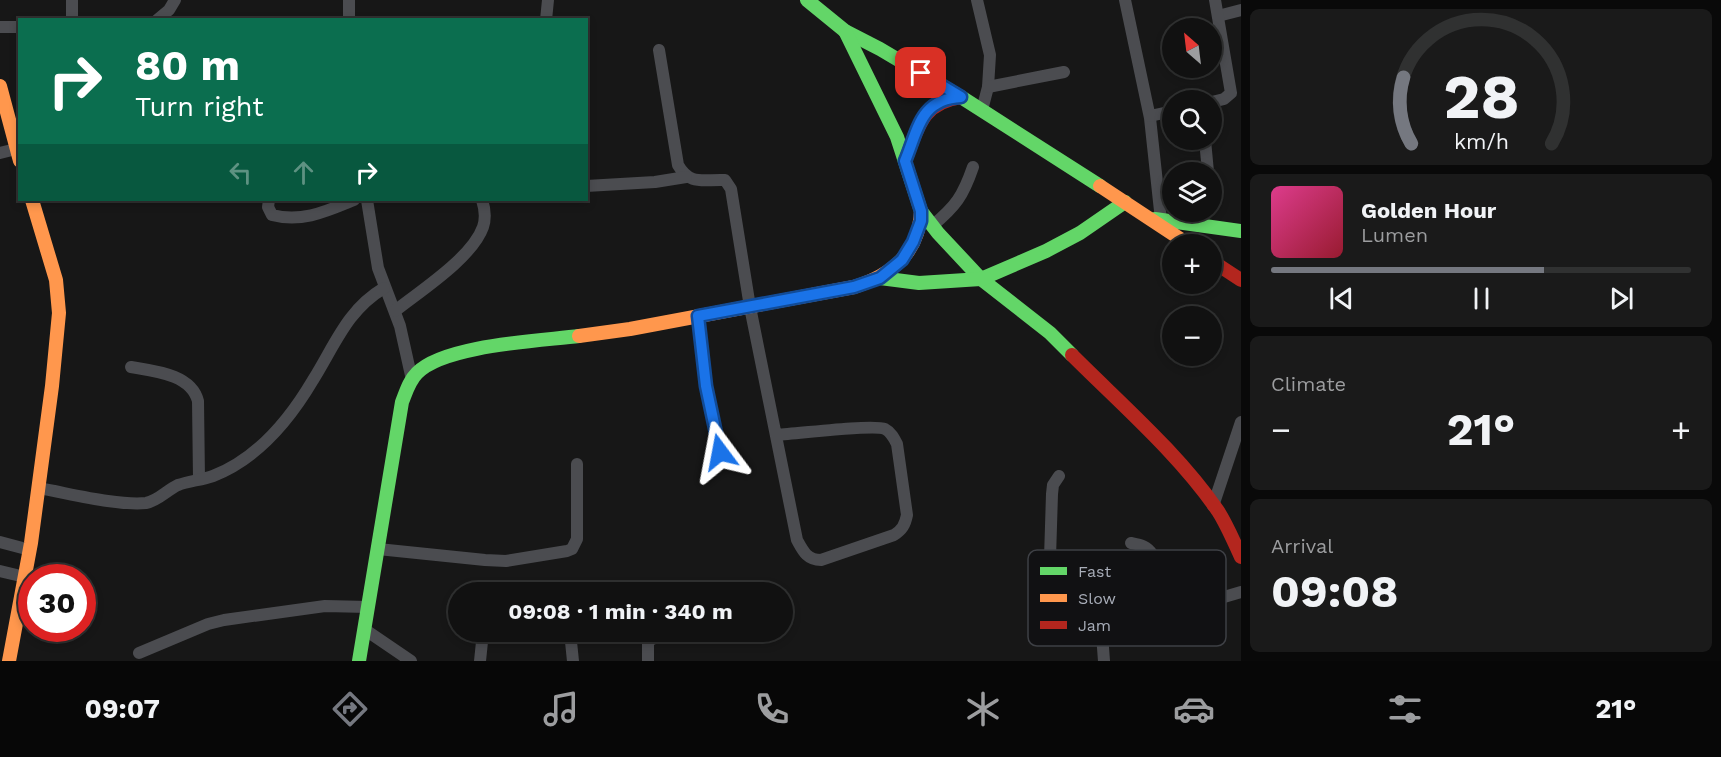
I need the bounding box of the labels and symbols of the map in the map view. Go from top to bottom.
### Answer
north arrow [1162,18,1222,78]
pin [895,47,946,98]
position arrow [688,420,752,484]
legend [1028,550,1226,646]
text: Fast [1078,562,1111,581]
speed limit sign: 30 [18,564,96,642]
text: Slow [1078,589,1116,608]
text: Jam [1078,616,1111,635]

